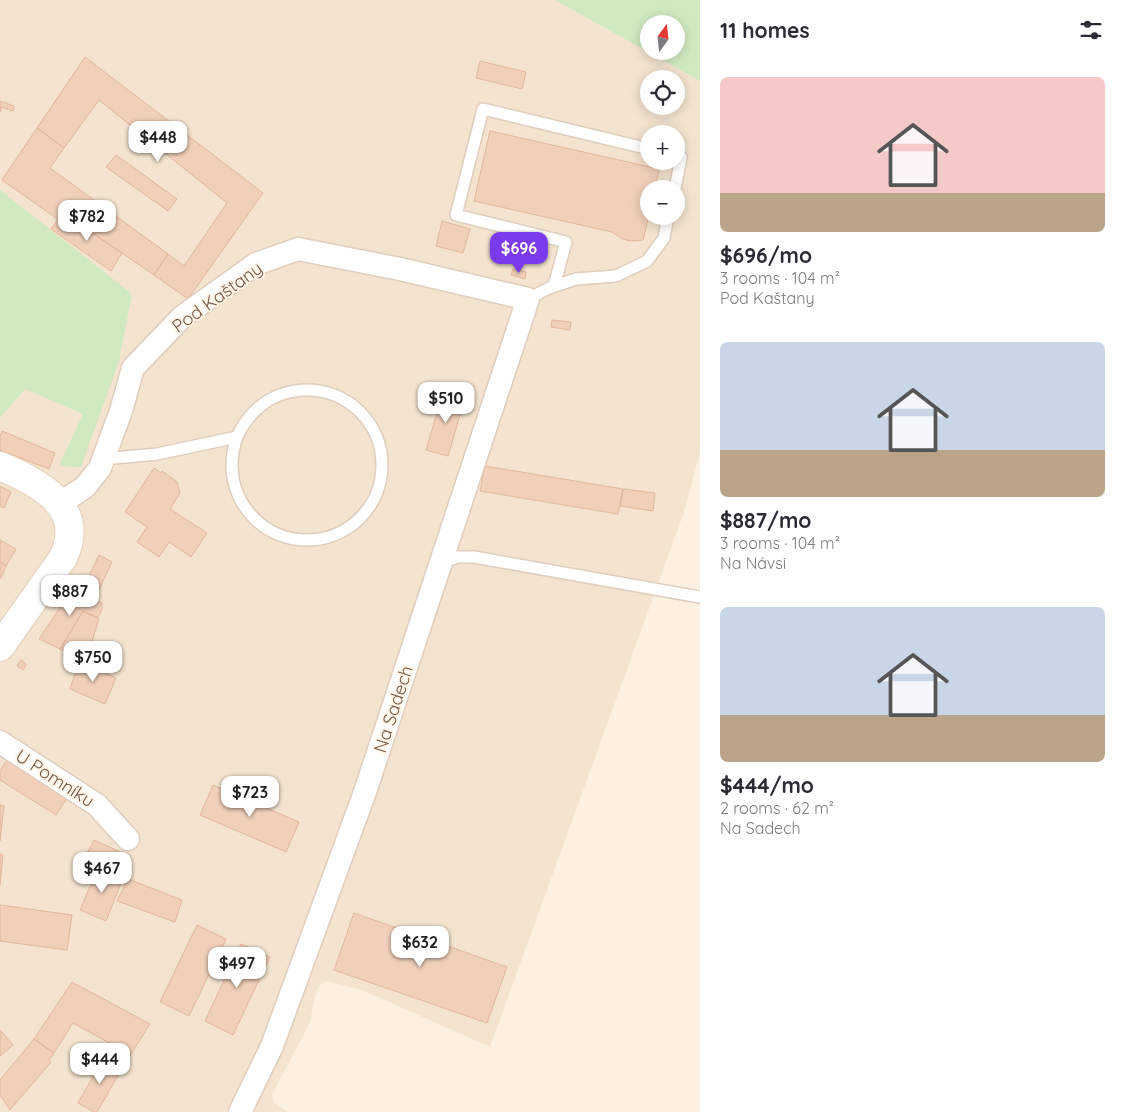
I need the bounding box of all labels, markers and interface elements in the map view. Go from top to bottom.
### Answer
north arrow [640,15,685,60]
map controls [640,15,685,225]
icon: filters [1077,16,1105,44]
text: 11 homes [720,17,810,43]
button: locate [640,70,685,115]
icon: home [868,110,958,200]
pin: $448 [128,120,188,163]
button: + [640,125,685,170]
text: $448 [139,127,177,147]
button: − [640,180,685,225]
pin: $782 [57,200,117,242]
text: $782 [69,206,105,226]
pin: $696 [489,232,549,274]
text: $696 [501,238,537,258]
text: $696/mo [720,242,812,268]
street label: Pod Kaštany [167,256,267,338]
text: 3 rooms · 104 m² [720,268,840,288]
text: Pod Kaštany [720,288,814,308]
icon: home [868,375,958,465]
pin: $510 [416,382,476,424]
text: $510 [429,388,463,408]
text: $887/mo [720,507,811,533]
text: 3 rooms · 104 m² [720,533,840,553]
text: Na Návsi [720,553,786,573]
pin: $887 [40,574,100,617]
text: $887 [52,581,88,601]
pin: $750 [63,640,123,683]
icon: home [868,640,958,730]
text: $750 [74,647,112,667]
street label: Na Sadech [368,662,418,756]
street label: U Pomníku [11,744,99,812]
text: $444/mo [720,772,814,798]
pin: $723 [220,776,280,818]
text: $723 [232,782,268,802]
text: 2 rooms · 62 m² [720,798,834,818]
text: Na Sadech [720,818,801,838]
pin: $467 [72,852,132,894]
text: $467 [84,858,120,878]
pin: $632 [390,926,450,968]
text: $632 [402,932,438,952]
pin: $497 [207,946,267,989]
text: $497 [219,953,255,973]
pin: $444 [70,1042,130,1085]
text: $444 [81,1049,119,1069]

